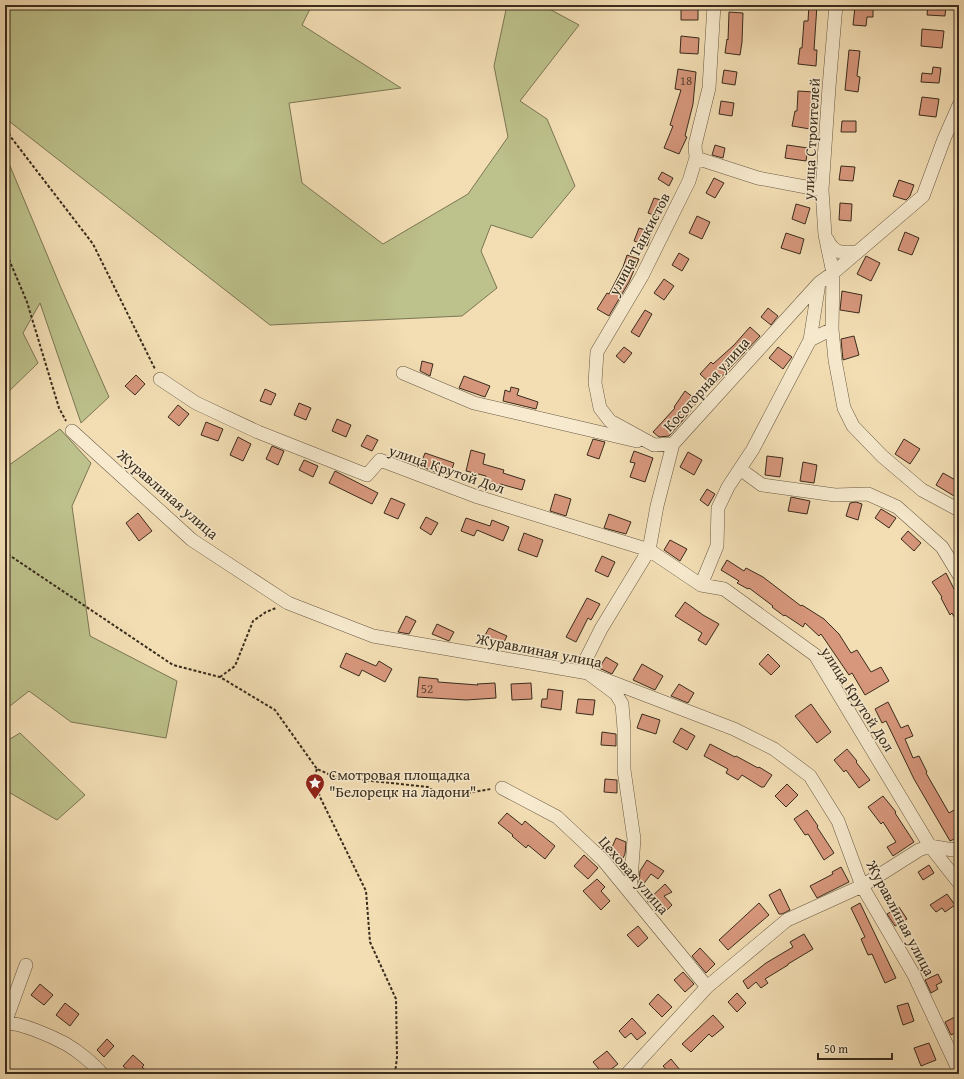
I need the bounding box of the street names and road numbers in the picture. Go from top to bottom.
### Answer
street label: улица Строителей [797,77,825,202]
street label: улица Танкистов [603,189,675,300]
street label: Косогорная улица [658,332,755,436]
street label: улица Крутой Дол [385,439,508,499]
street label: Журавлиная улица [112,443,224,544]
street label: Журавлиная улица [473,627,605,673]
street label: улица Крутой Дол [816,642,900,756]
street label: Цеховая улица [594,831,675,919]
street label: Журавлиная улица [861,856,941,980]

